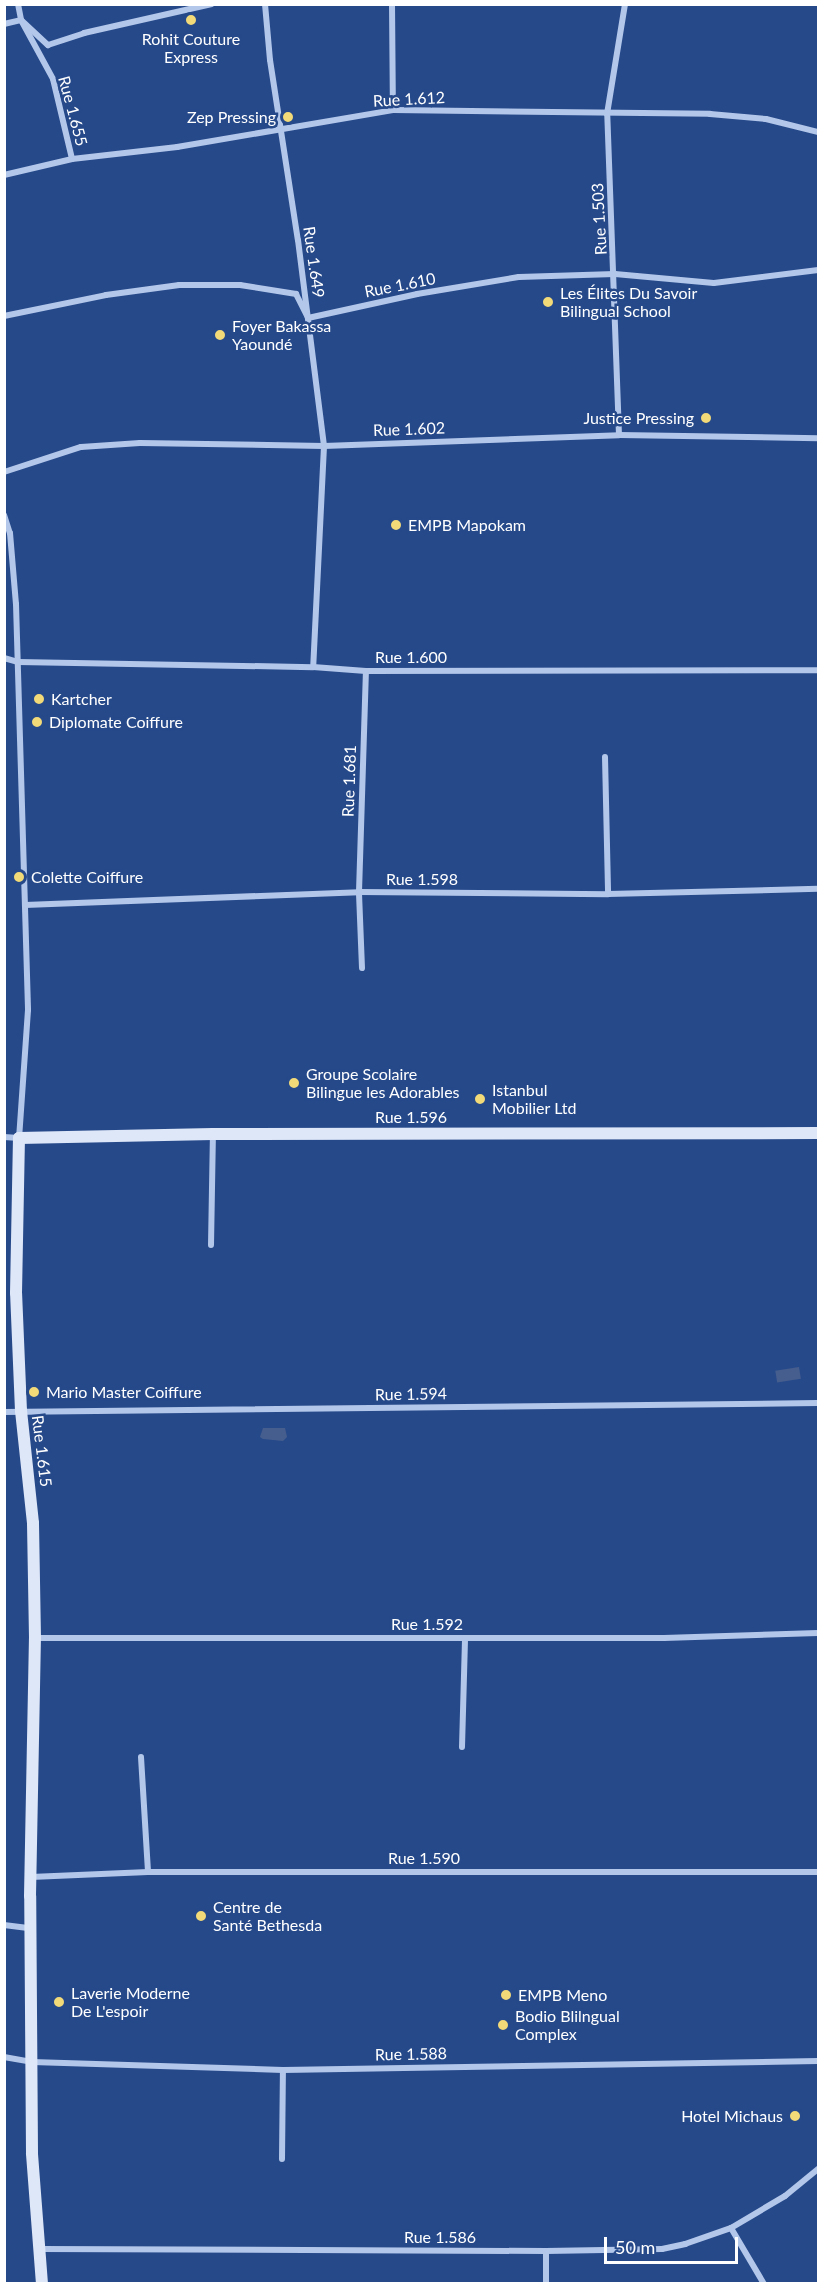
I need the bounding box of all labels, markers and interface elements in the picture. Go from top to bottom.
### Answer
marker: Rohit Couture Express [184,13,198,27]
place label: Rohit Couture Express [142,29,240,67]
street label: Rue 1.655 [54,74,92,148]
street label: Rue 1.612 [373,88,445,110]
place label: Zep Pressing [187,107,276,127]
marker: Zep Pressing [281,110,295,124]
street label: Rue 1.503 [588,183,610,255]
street label: Rue 1.649 [299,225,329,299]
street label: Rue 1.610 [363,269,437,301]
place label: Les Élites Du Savoir Bilingual School [560,283,697,321]
marker: Les Élites Du Savoir Bilingual School [541,295,555,309]
place label: Foyer Bakassa Yaoundé [232,316,332,354]
marker: Foyer Bakassa Yaoundé [213,328,227,342]
place label: Justice Pressing [583,408,694,428]
marker: Justice Pressing [699,411,713,425]
street label: Rue 1.602 [373,418,445,440]
place label: EMPB Mapokam [408,515,526,535]
marker: EMPB Mapokam [389,518,403,532]
street label: Rue 1.600 [375,647,447,667]
place label: Kartcher [51,689,112,709]
marker: Kartcher [32,692,46,706]
place label: Diplomate Coiffure [49,712,183,732]
marker: Diplomate Coiffure [30,715,44,729]
street label: Rue 1.681 [338,745,360,817]
place label: Colette Coiffure [31,867,143,887]
street label: Rue 1.598 [386,869,458,889]
marker: Colette Coiffure [12,870,26,884]
place label: Groupe Scolaire Bilingue les Adorables [306,1064,460,1102]
marker: Groupe Scolaire Bilingue les Adorables [287,1076,301,1090]
place label: Istanbul Mobilier Ltd [492,1080,577,1118]
marker: Istanbul Mobilier Ltd [473,1092,487,1106]
street label: Rue 1.596 [375,1107,447,1127]
place label: Mario Master Coiffure [46,1382,202,1402]
street label: Rue 1.594 [375,1384,447,1404]
marker: Mario Master Coiffure [27,1385,41,1399]
street label: Rue 1.615 [28,1414,56,1488]
street label: Rue 1.592 [391,1614,463,1634]
street label: Rue 1.590 [388,1848,460,1868]
place label: Centre de Santé Bethesda [213,1897,322,1935]
marker: Centre de Santé Bethesda [194,1909,208,1923]
place label: Laverie Moderne De L'espoir [71,1983,190,2021]
place label: EMPB Meno [518,1985,607,2005]
marker: EMPB Meno [499,1988,513,2002]
marker: Laverie Moderne De L'espoir [52,1995,66,2009]
place label: Bodio Blilngual Complex [515,2006,620,2044]
marker: Bodio Blilngual Complex [496,2018,510,2032]
street label: Rue 1.588 [375,2044,447,2064]
place label: Hotel Michaus [681,2106,783,2126]
marker: Hotel Michaus [788,2109,802,2123]
scale bar [607,2225,740,2263]
street label: Rue 1.586 [404,2227,476,2247]
text: 50 m [615,2236,655,2258]

